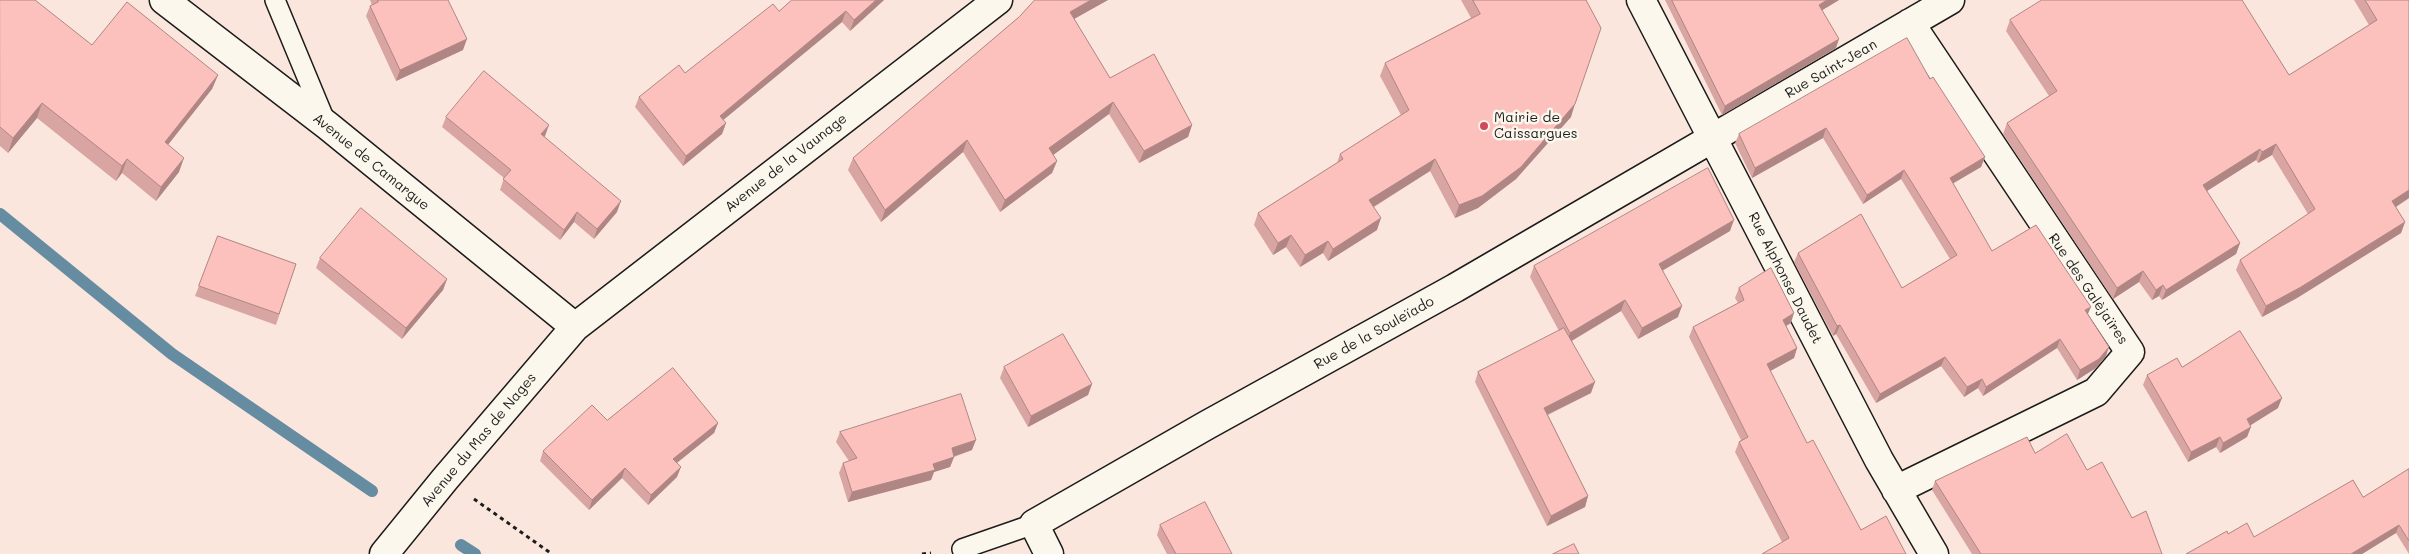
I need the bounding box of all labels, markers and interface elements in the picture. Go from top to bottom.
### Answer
street label: Rue Saint-Jean [1782,36,1880,102]
street label: Avenue de Camargue [309,110,433,214]
street label: Avenue de la Vaunage [722,110,850,216]
place label: Mairie de Caissargues [1494,110,1578,142]
marker: Mairie de Caissargues [1478,120,1490,132]
street label: Rue Alphonse Daudet [1745,209,1825,347]
street label: Rue des Galèjaïres [2045,230,2131,348]
street label: Rue de la Souleïado [1311,293,1437,373]
street label: Avenue du Mas de Nages [418,370,540,510]

